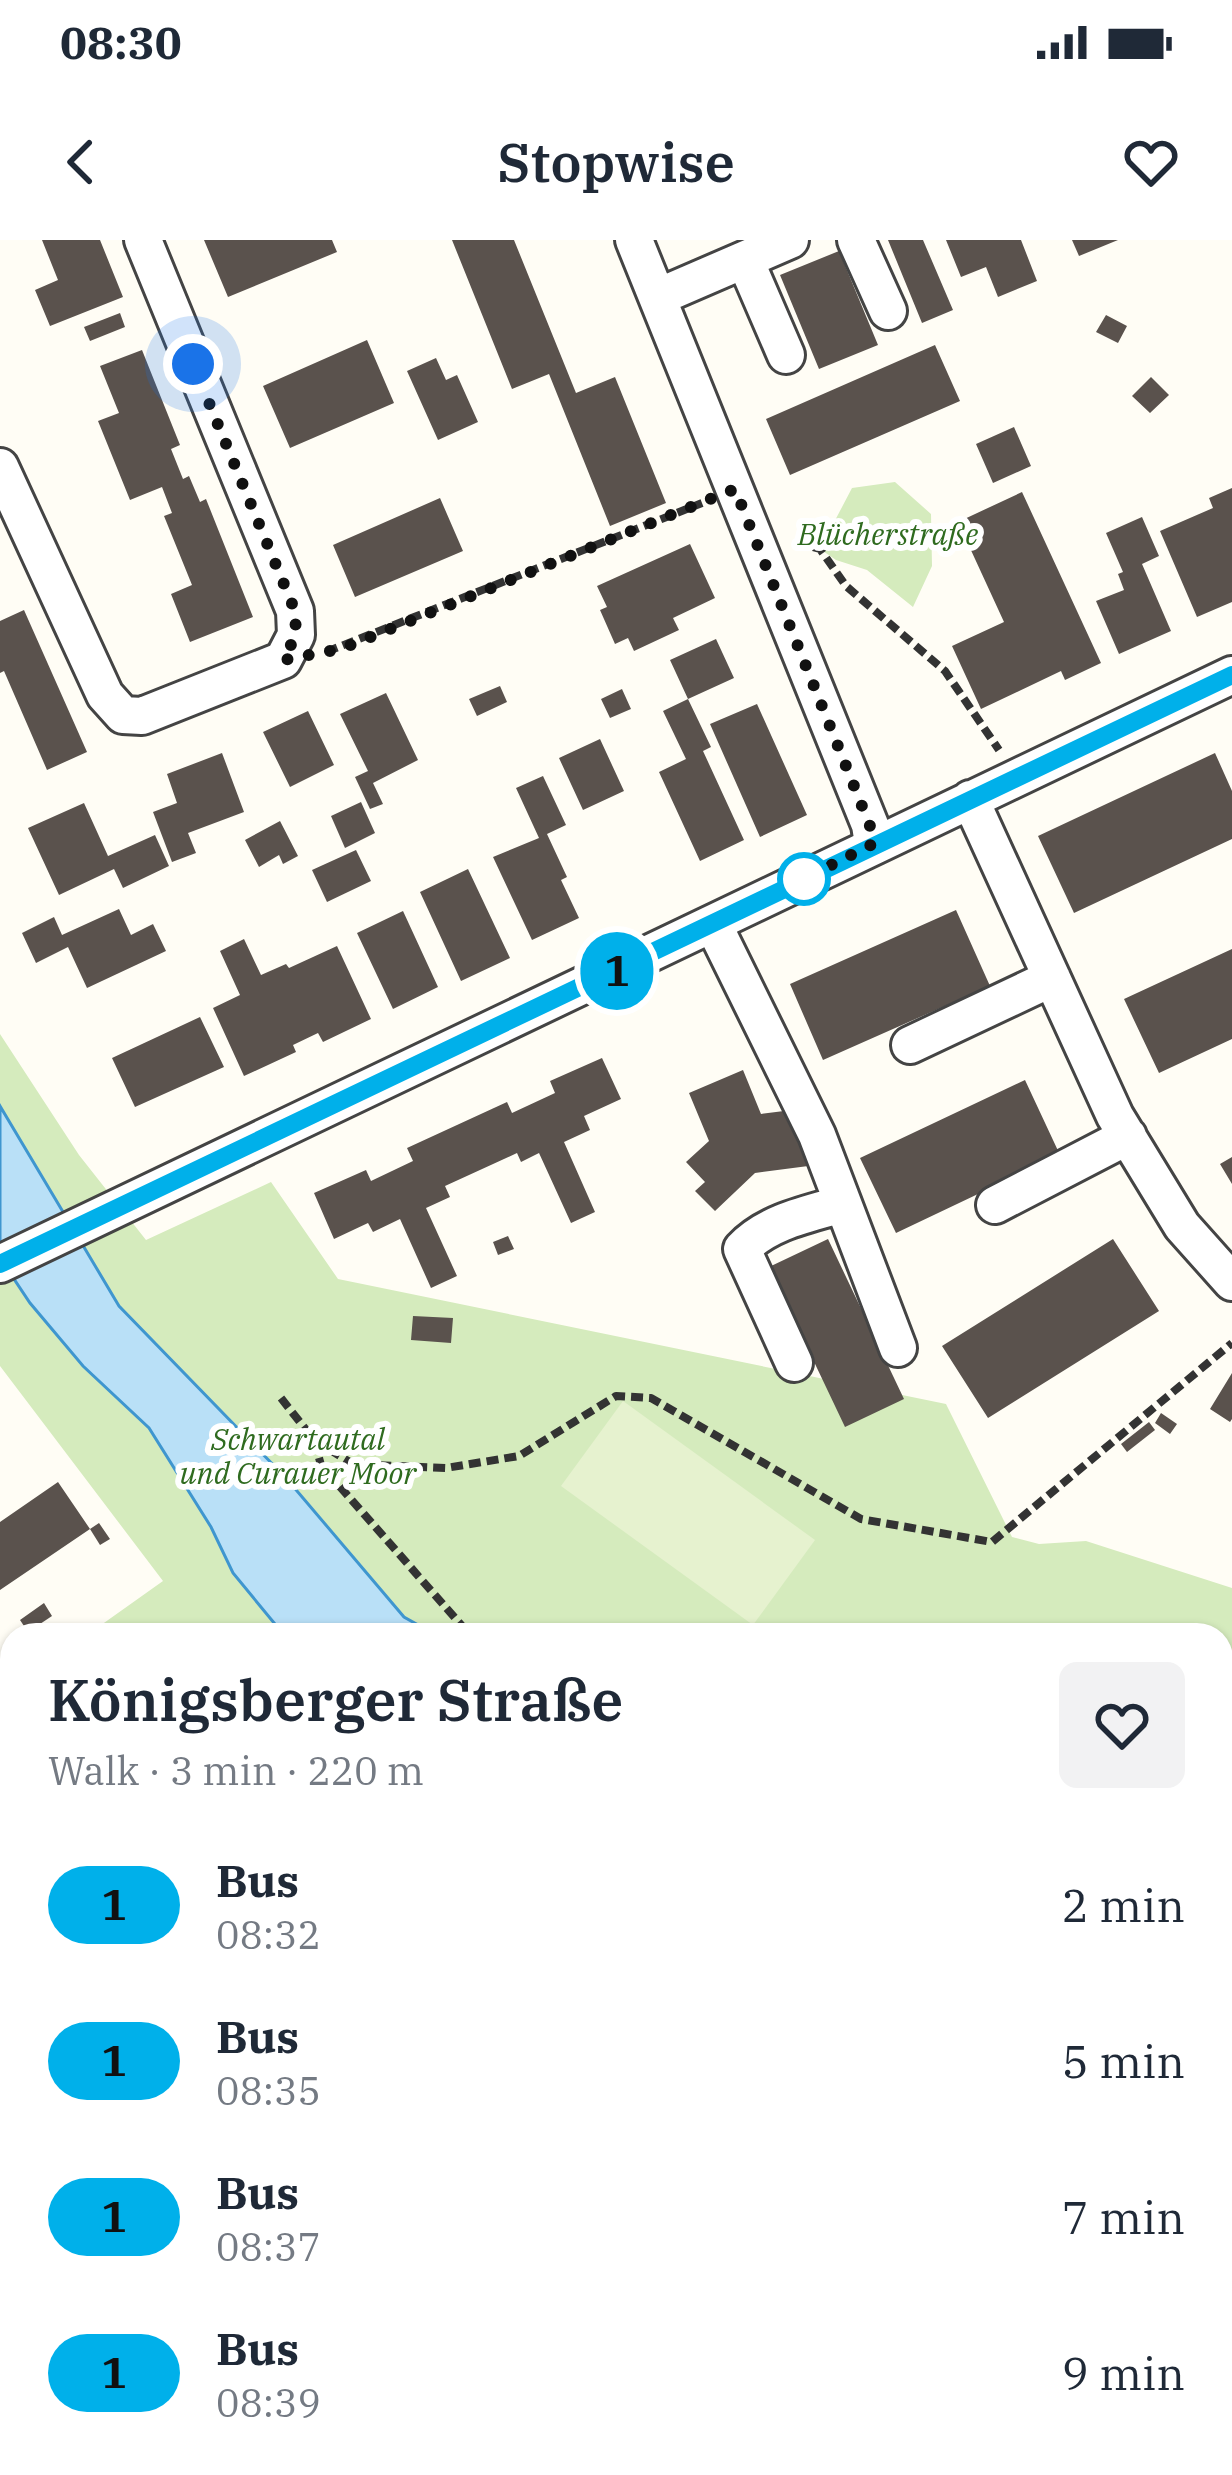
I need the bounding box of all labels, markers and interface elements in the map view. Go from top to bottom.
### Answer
text: 08:30 [60,13,182,71]
text: Stopwise [497,127,735,197]
icon: back [48,129,114,195]
icon: heart [1118,129,1184,195]
your location [163,334,223,394]
park label: Blücherstraße [797,514,978,553]
unlabelled marker [779,854,829,904]
line badge: 1 [578,932,656,1010]
text: 1 [604,943,630,998]
park label: Schwartautal und Curauer Moor [180,1419,417,1492]
button: heart [1059,1662,1185,1788]
text: Königsberger Straße [48,1663,623,1737]
text: Walk · 3 min · 220 m [48,1745,424,1796]
text: Bus [216,1851,299,1909]
text: 2 min [1062,1876,1185,1934]
text: 1 [101,1877,127,1932]
text: 08:32 [216,1909,321,1960]
text: Bus [216,2007,299,2065]
text: 5 min [1062,2032,1185,2090]
text: 1 [101,2033,127,2088]
text: 08:35 [216,2065,321,2116]
text: Bus [216,2163,299,2221]
text: 7 min [1062,2188,1185,2246]
text: 1 [101,2189,127,2244]
text: 08:37 [216,2221,321,2272]
text: Bus [216,2319,299,2377]
text: 9 min [1062,2344,1185,2402]
text: 1 [101,2345,127,2400]
text: 08:39 [216,2377,321,2428]

